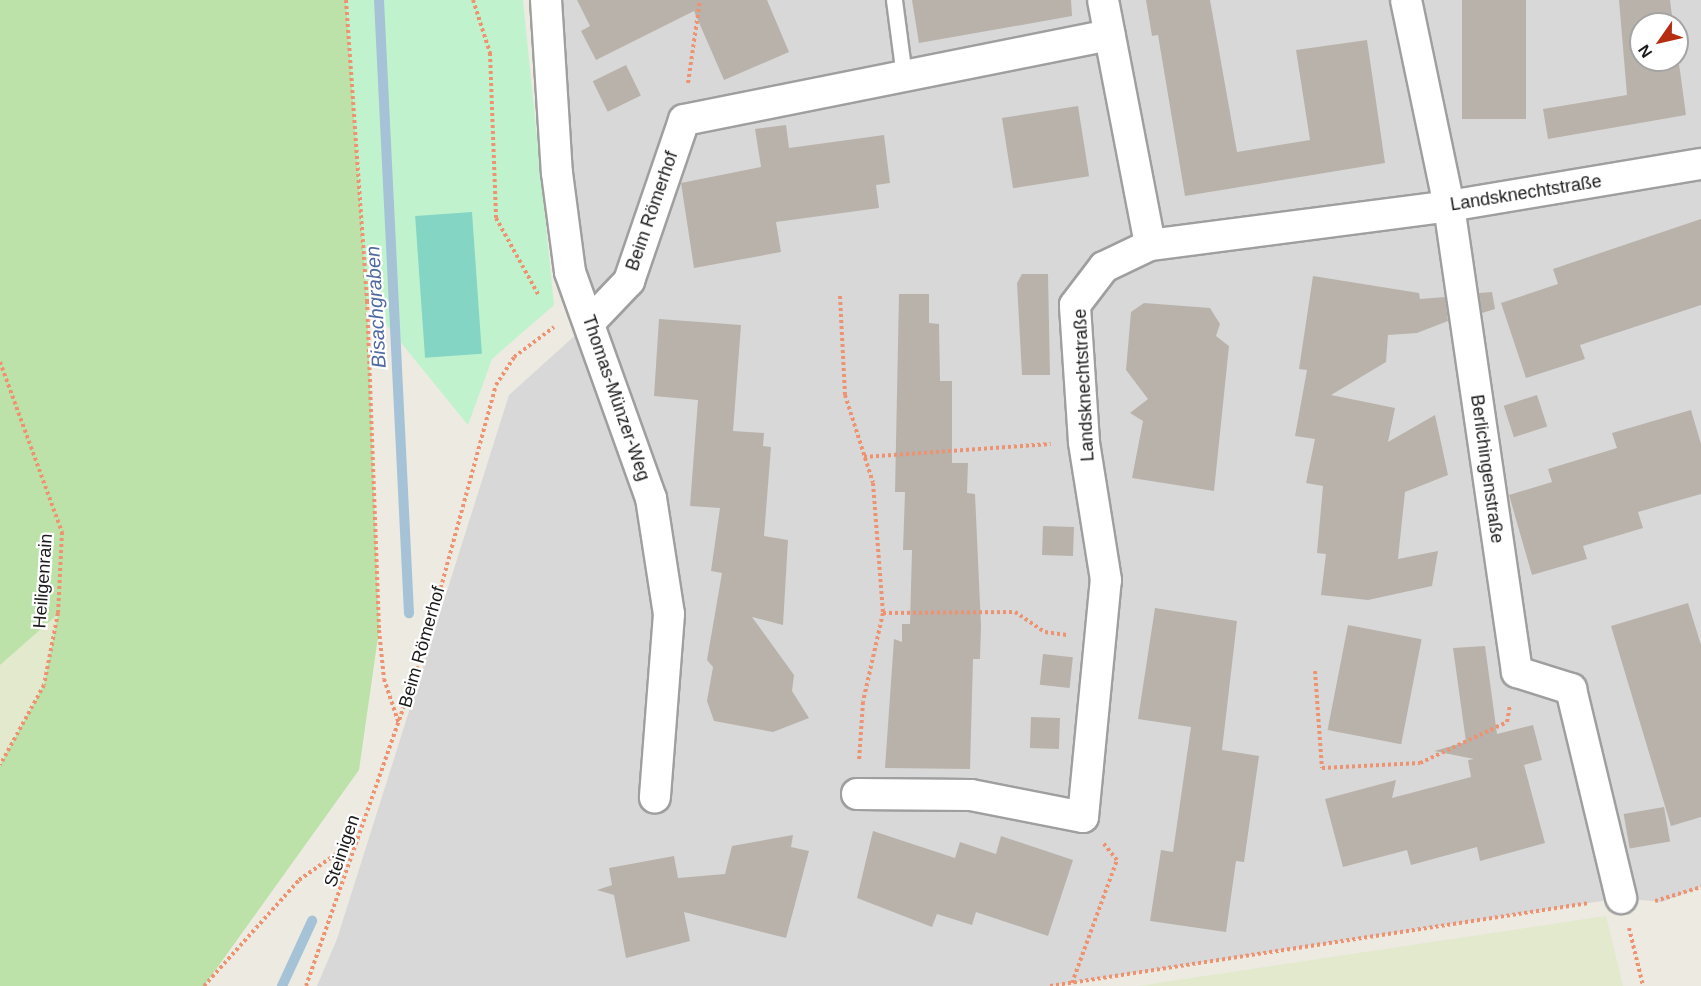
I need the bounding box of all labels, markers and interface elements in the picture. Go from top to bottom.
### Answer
north arrow [1629,12,1689,72]
text: N [1635,42,1656,61]
street label: Beim Römerhof [621,148,683,274]
street label: Landsknechtstraße [1449,170,1603,216]
water label: Bisachgraben [361,245,391,369]
street label: Landsknechtstraße [1069,308,1099,462]
street label: Thomas-Münzer-Weg [578,312,654,484]
street label: Berlichingenstraße [1466,393,1508,545]
street label: Heiligenrain [29,533,57,629]
street label: Beim Römerhof [394,584,450,710]
street label: Steinigen [320,812,364,890]

